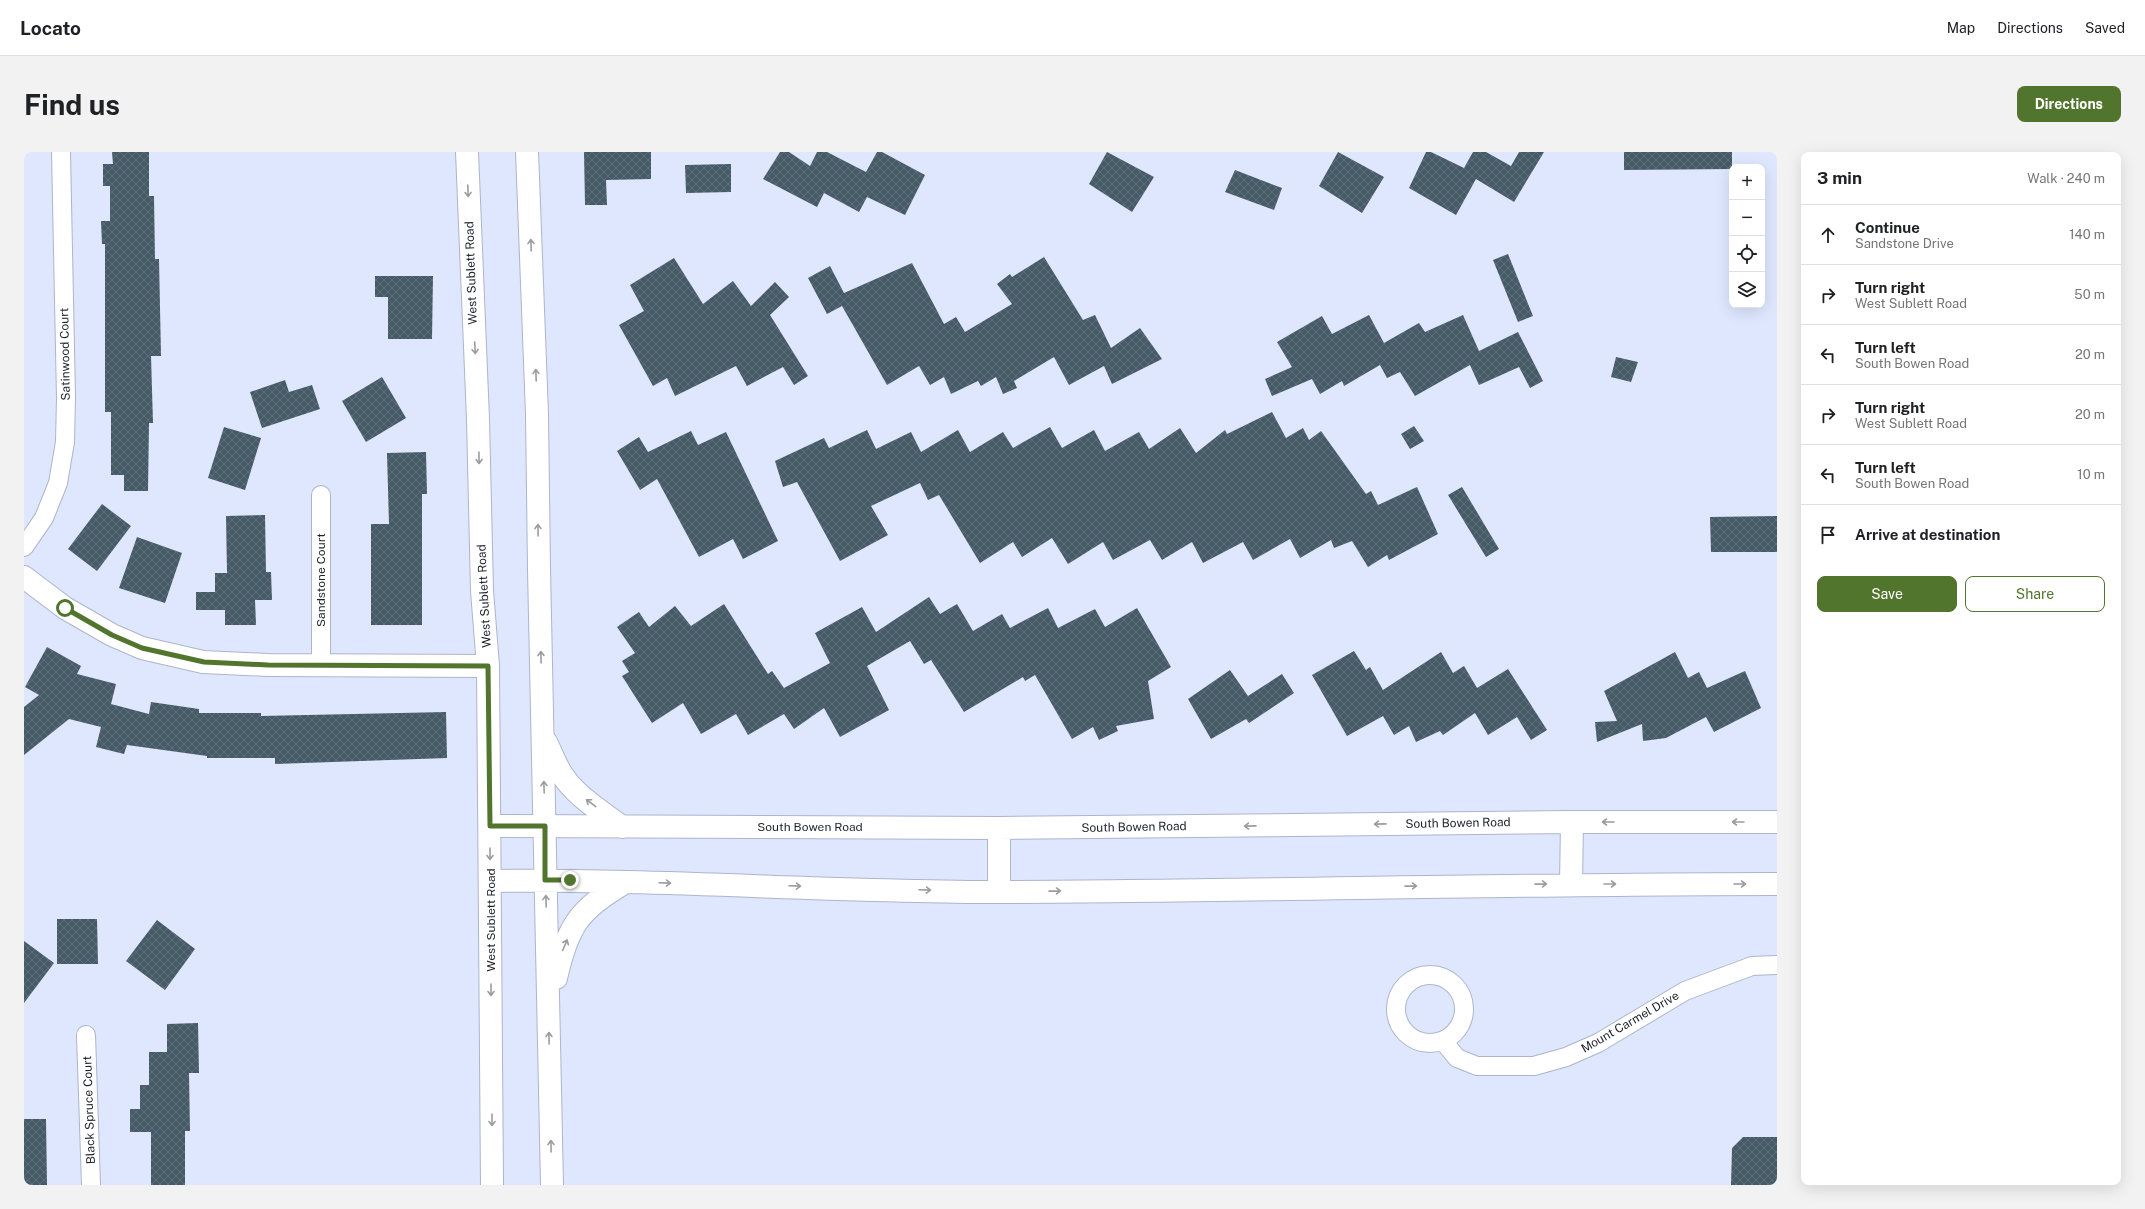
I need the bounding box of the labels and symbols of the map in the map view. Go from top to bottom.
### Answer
one-way arrow [465,184,472,197]
street label: West Sublett Road [462,221,480,325]
one-way arrow [527,239,535,252]
street label: Satinwood Court [57,307,73,401]
one-way arrow [471,341,478,354]
one-way arrow [532,369,539,382]
one-way arrow [475,451,483,464]
one-way arrow [534,524,542,537]
street label: Sandstone Court [314,533,328,627]
street label: West Sublett Road [474,544,494,648]
route start [56,599,74,617]
one-way arrow [537,651,545,664]
one-way arrow [540,781,548,794]
one-way arrow [586,799,597,808]
street label: South Bowen Road [1405,815,1511,831]
one-way arrow [1602,818,1615,826]
one-way arrow [1732,818,1745,826]
street label: South Bowen Road [1081,819,1187,835]
street label: South Bowen Road [757,820,863,834]
one-way arrow [1374,820,1387,828]
one-way arrow [1244,822,1257,829]
one-way arrow [487,847,494,860]
street label: West Sublett Road [484,868,498,972]
route end [561,871,579,889]
one-way arrow [658,879,671,887]
one-way arrow [1534,880,1547,888]
one-way arrow [1603,880,1616,888]
one-way arrow [1733,880,1746,888]
one-way arrow [788,882,801,890]
one-way arrow [1404,882,1417,890]
one-way arrow [918,886,931,893]
one-way arrow [1048,887,1061,895]
one-way arrow [542,895,550,908]
one-way arrow [561,940,569,952]
one-way arrow [487,983,495,996]
street label: Mount Carmel Drive [1579,988,1682,1056]
one-way arrow [545,1032,553,1045]
street label: Black Spruce Court [80,1055,98,1164]
one-way arrow [488,1113,495,1126]
one-way arrow [547,1140,555,1153]

